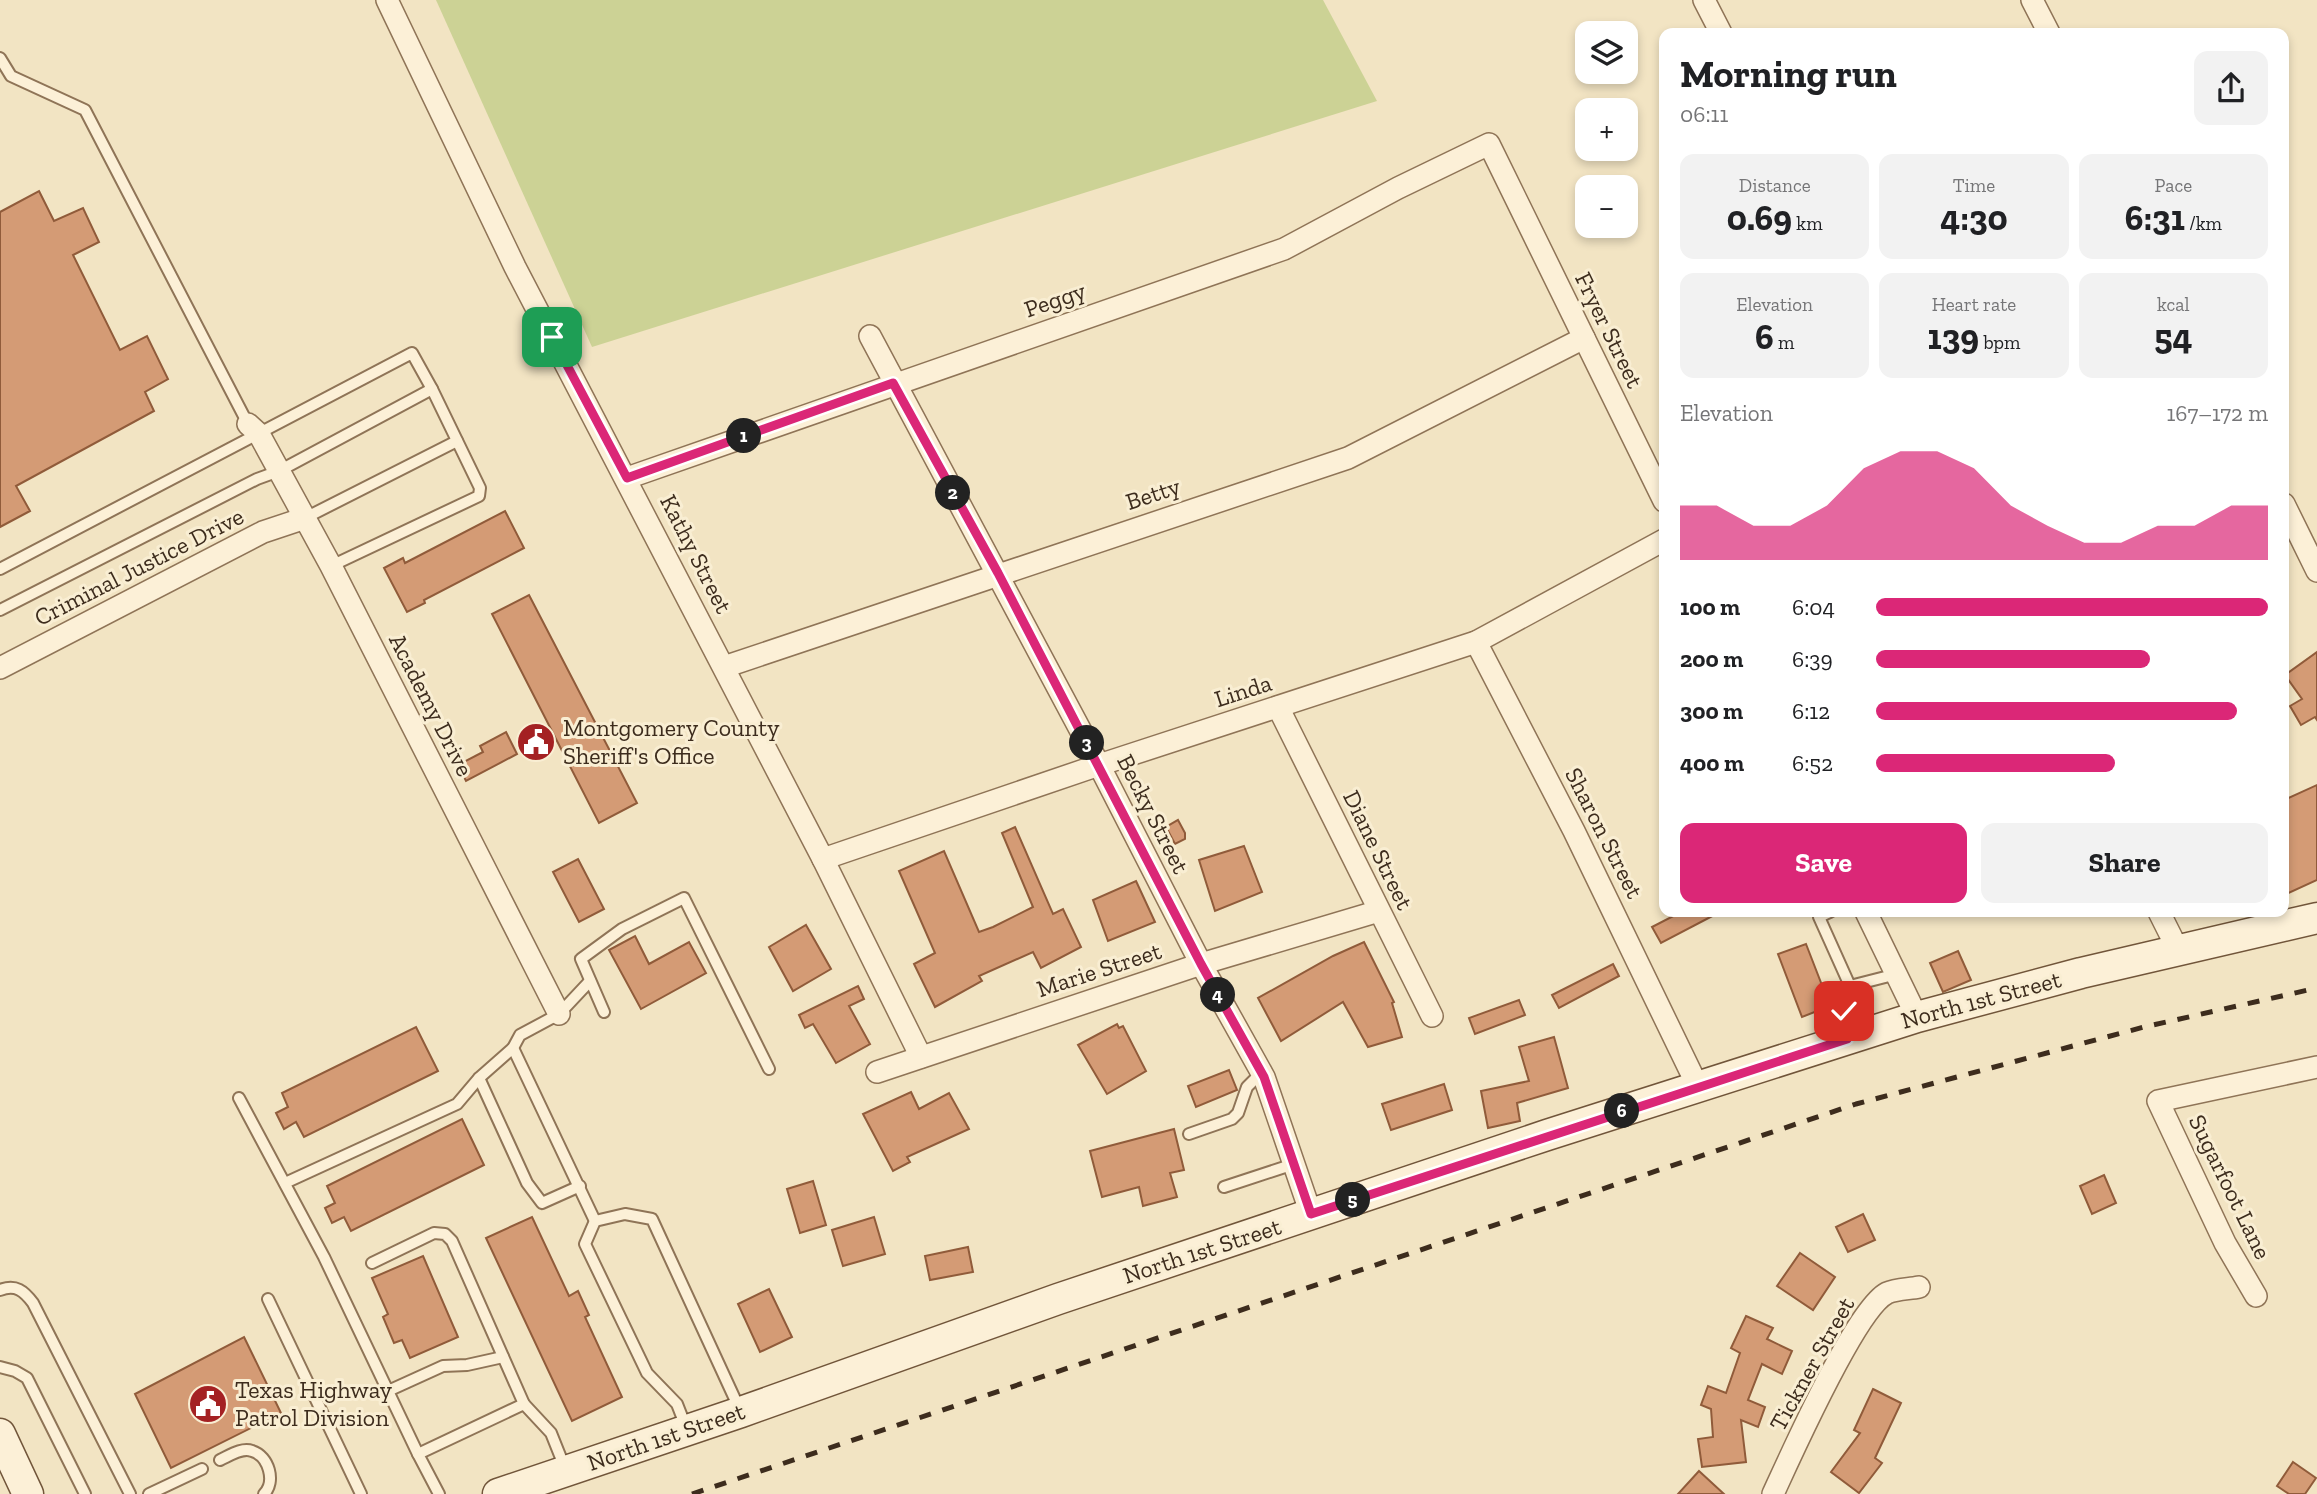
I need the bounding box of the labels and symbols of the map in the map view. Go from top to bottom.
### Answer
street label: Fryer Street [1569,267,1650,392]
street label: Peggy [1020,275,1090,324]
pin [522,307,582,367]
pin: 1 [726,418,762,453]
street label: Betty [1122,471,1185,516]
pin: 2 [936,476,970,510]
street label: Kathy Street [654,490,739,618]
street label: Criminal Justice Drive [29,501,248,632]
street label: Academy Drive [383,629,480,781]
street label: Linda [1211,668,1275,713]
place label: Montgomery County Sheriff's Office [563,713,780,770]
public building icon: Montgomery County Sheriff's Office [515,721,557,763]
pin: 3 [1070,726,1104,760]
street label: Becky Street [1111,749,1196,878]
street label: Sharon Street [1559,763,1650,903]
street label: Diane Street [1337,785,1420,914]
street label: Marie Street [1033,936,1165,1003]
street label: North 1st Street [1898,964,2064,1035]
pin: 4 [1200,978,1236,1012]
pin [1814,981,1874,1041]
pin: 6 [1604,1094,1640,1128]
street label: Sugarfoot Lane [2183,1110,2278,1264]
pin: 5 [1336,1182,1370,1218]
street label: North 1st Street [1119,1211,1285,1290]
street label: Tickner Street [1763,1292,1860,1436]
place label: Texas Highway Patrol Division [235,1375,393,1432]
public building icon: Texas Highway Patrol Division [187,1383,229,1425]
street label: North 1st Street [583,1396,748,1477]

